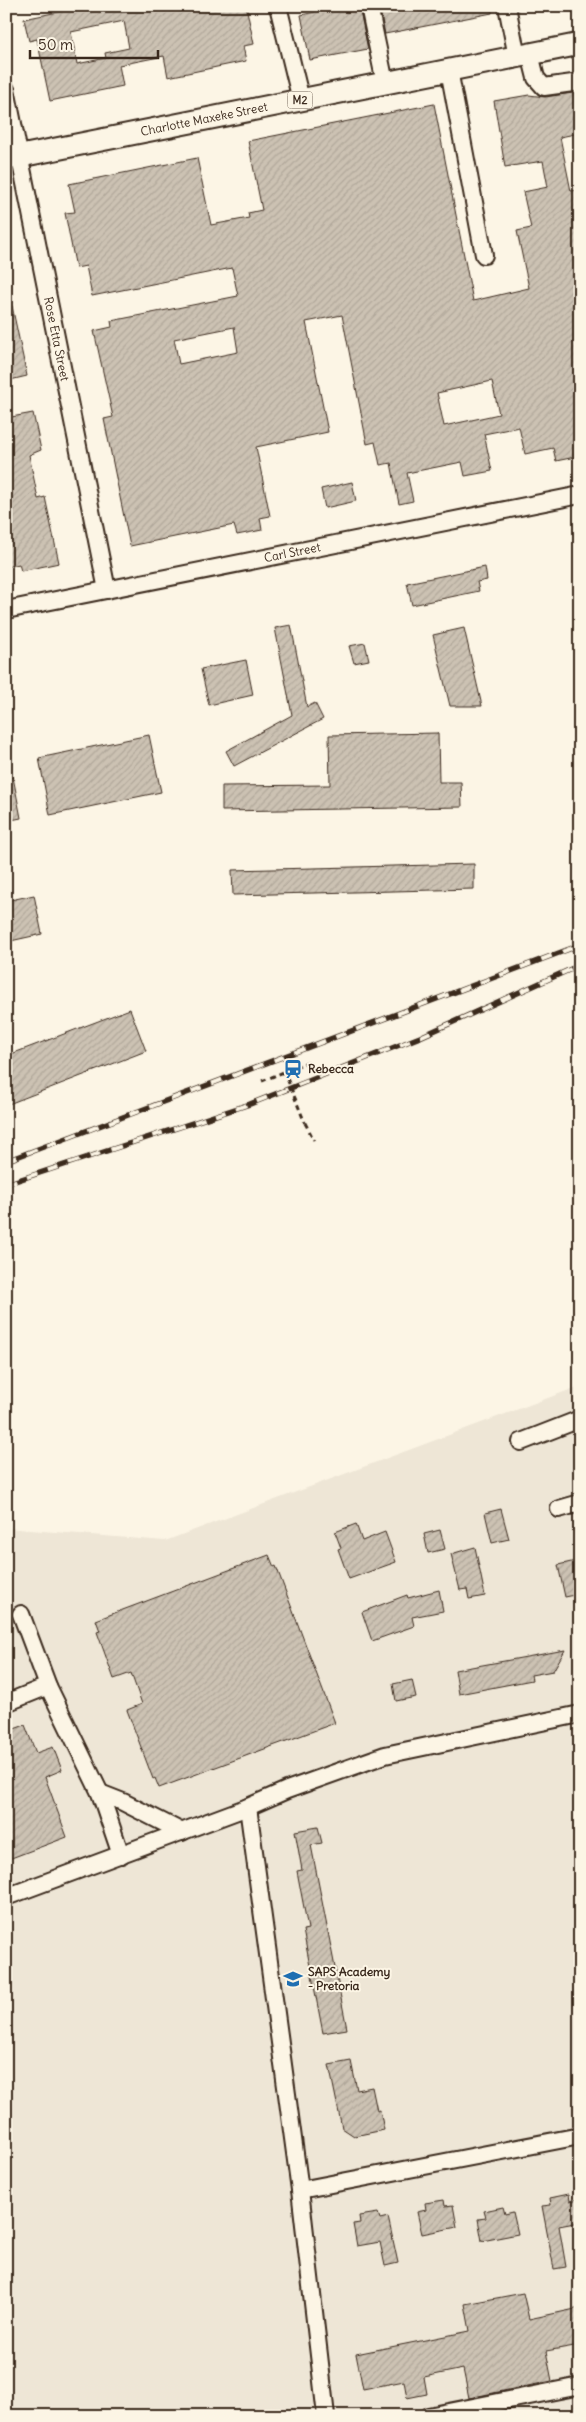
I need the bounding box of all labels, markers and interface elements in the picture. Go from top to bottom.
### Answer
scale bar [30,28,158,60]
text: 50 m [38,35,73,54]
road number: M2 [288,92,312,108]
street label: Charlotte Maxeke Street [139,99,269,139]
street label: Rose Etta Street [41,295,73,382]
street label: Carl Street [263,539,322,565]
station icon: Rebecca [282,1058,304,1080]
place label: Rebecca [308,1061,354,1076]
place label: SAPS Academy - Pretoria [308,1964,391,1993]
school or university icon: SAPS Academy - Pretoria [282,1968,304,1990]

